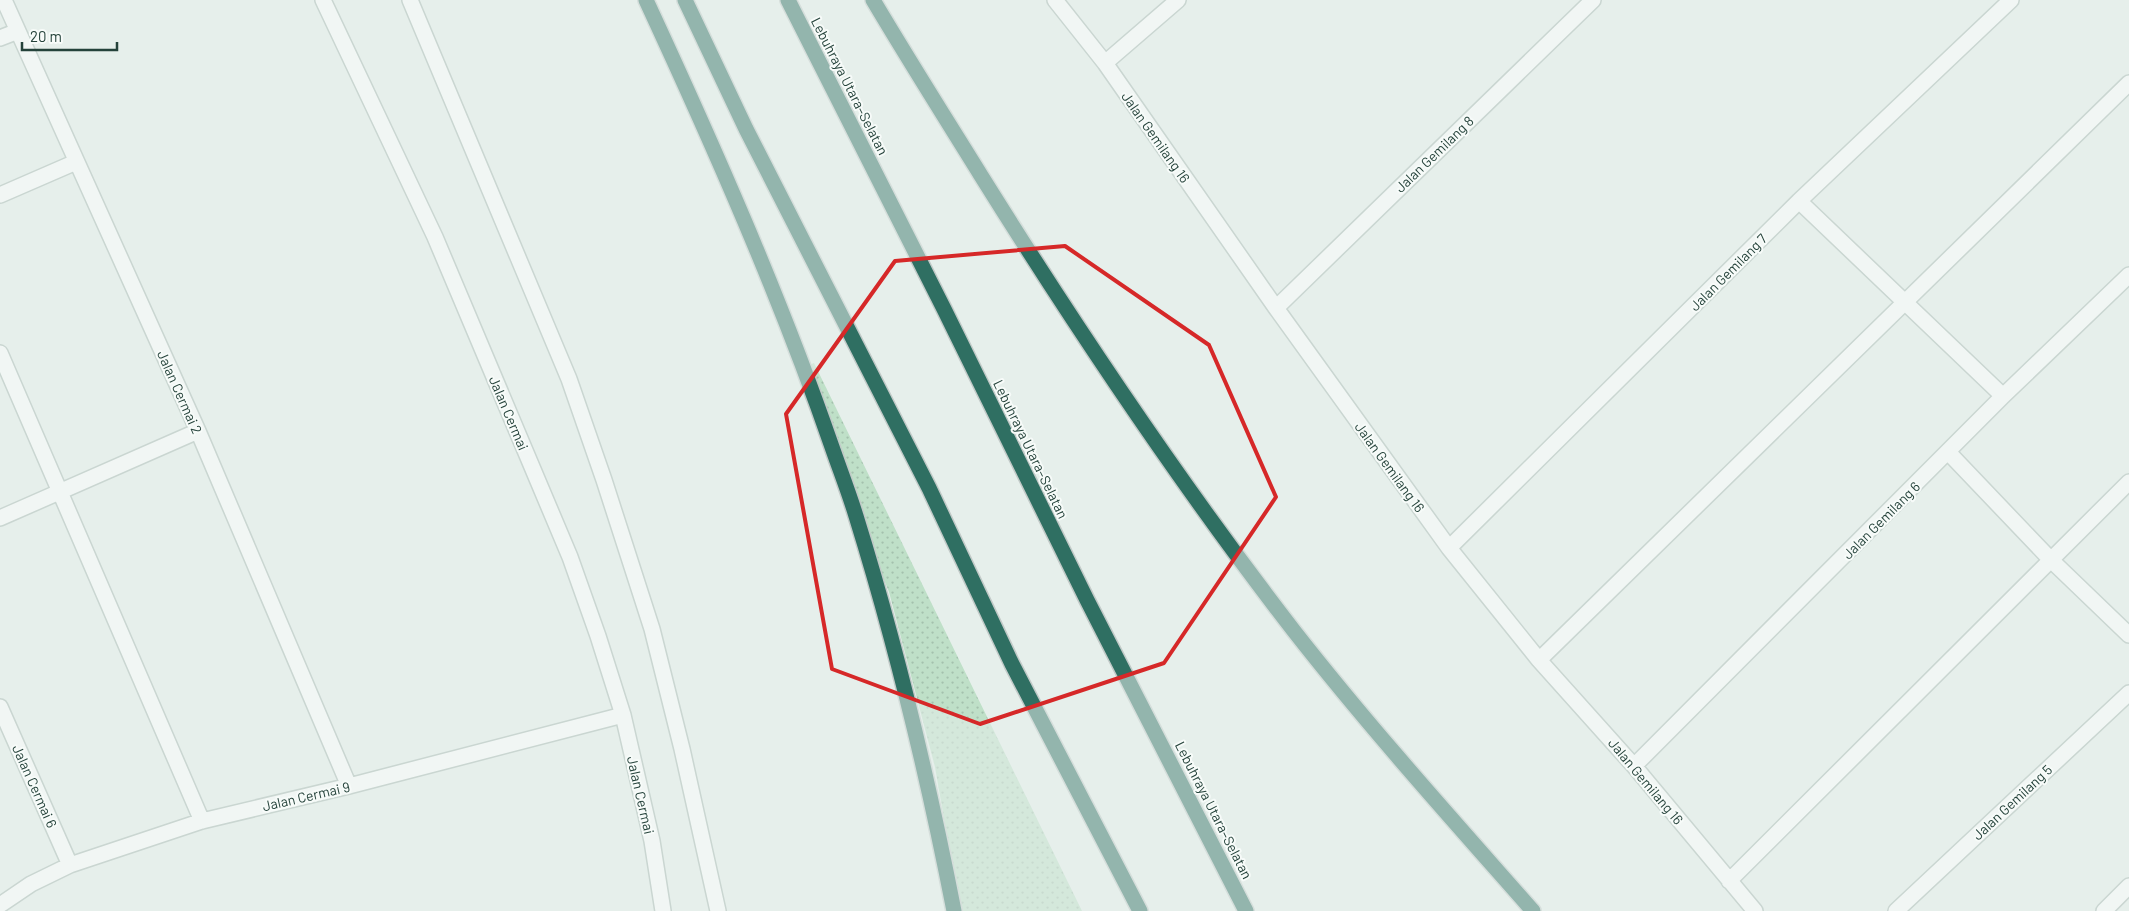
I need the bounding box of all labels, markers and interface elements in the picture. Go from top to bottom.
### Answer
street label: Lebuhraya Utara–Selatan [808,14,892,158]
scale bar [22,20,118,52]
text: 20 m [30,27,62,45]
street label: Jalan Gemilang 16 [1118,88,1194,186]
street label: Jalan Gemilang 8 [1391,112,1477,196]
street label: Jalan Gemilang 7 [1686,230,1770,314]
street label: Jalan Cermai 2 [154,348,206,436]
street label: Jalan Cermai [486,373,532,453]
street label: Lebuhraya Utara–Selatan [990,377,1072,521]
street label: Jalan Gemilang 16 [1352,419,1428,515]
street label: Jalan Gemilang 6 [1839,478,1923,562]
street label: Jalan Gemilang 16 [1605,734,1687,828]
street label: Lebuhraya Utara–Selatan [1172,738,1256,882]
street label: Jalan Cermai 6 [9,742,61,830]
street label: Jalan Cermai [624,754,658,836]
street label: Jalan Gemilang 5 [1969,761,2055,843]
street label: Jalan Cermai 9 [261,778,351,814]

